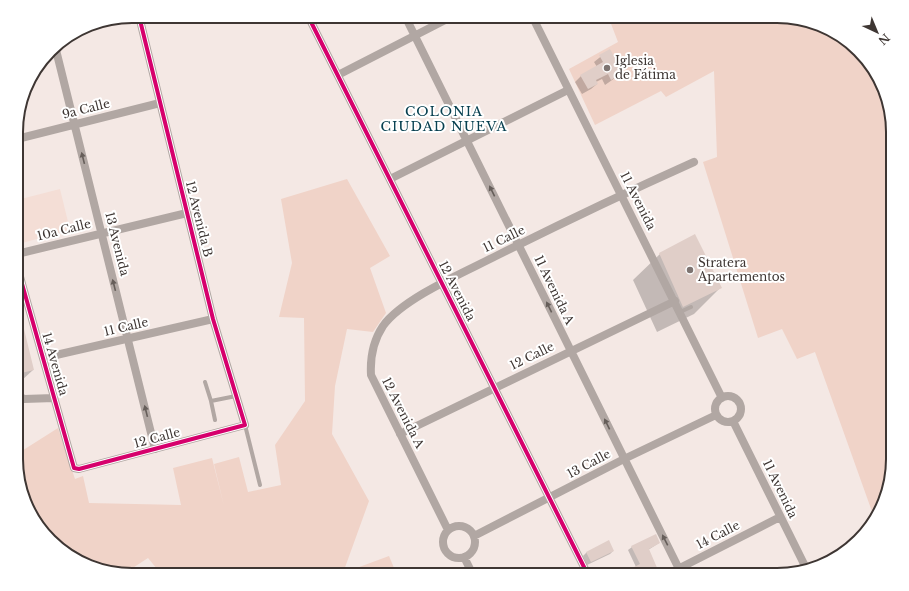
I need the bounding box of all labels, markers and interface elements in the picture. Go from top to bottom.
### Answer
north arrow [857,12,897,52]
text: N [875,31,893,48]
place label: Iglesia de Fátima [615,53,676,82]
marker: Iglesia de Fátima [602,63,612,73]
street label: 9a Calle [60,95,111,122]
district label: COLONIA CIUDAD NUEVA [381,103,508,135]
one-way arrow [80,152,86,164]
street label: 11 Avenida [617,169,660,233]
street label: 12 Avenida B [183,179,216,258]
one-way arrow [489,185,495,196]
street label: 13 Avenida [102,210,133,278]
street label: 10a Calle [35,216,92,243]
street label: 11 Calle [480,222,527,255]
street label: 11 Avenida A [531,253,578,328]
place label: Stratera Apartementos [697,255,785,284]
street label: 12 Avenida [436,258,479,324]
marker: Stratera Apartementos [685,265,695,275]
one-way arrow [111,278,117,291]
one-way arrow [546,301,552,313]
street label: 11 Calle [102,314,150,339]
street label: 14 Avenida [39,331,72,397]
street label: 12 Calle [507,338,556,373]
street label: 12 Avenida A [379,375,428,451]
one-way arrow [143,404,149,416]
one-way arrow [604,418,610,429]
street label: 12 Calle [132,424,182,451]
street label: 13 Calle [564,446,613,481]
street label: 11 Avenida [760,457,801,521]
street label: 14 Calle [694,517,742,552]
one-way arrow [662,534,668,546]

